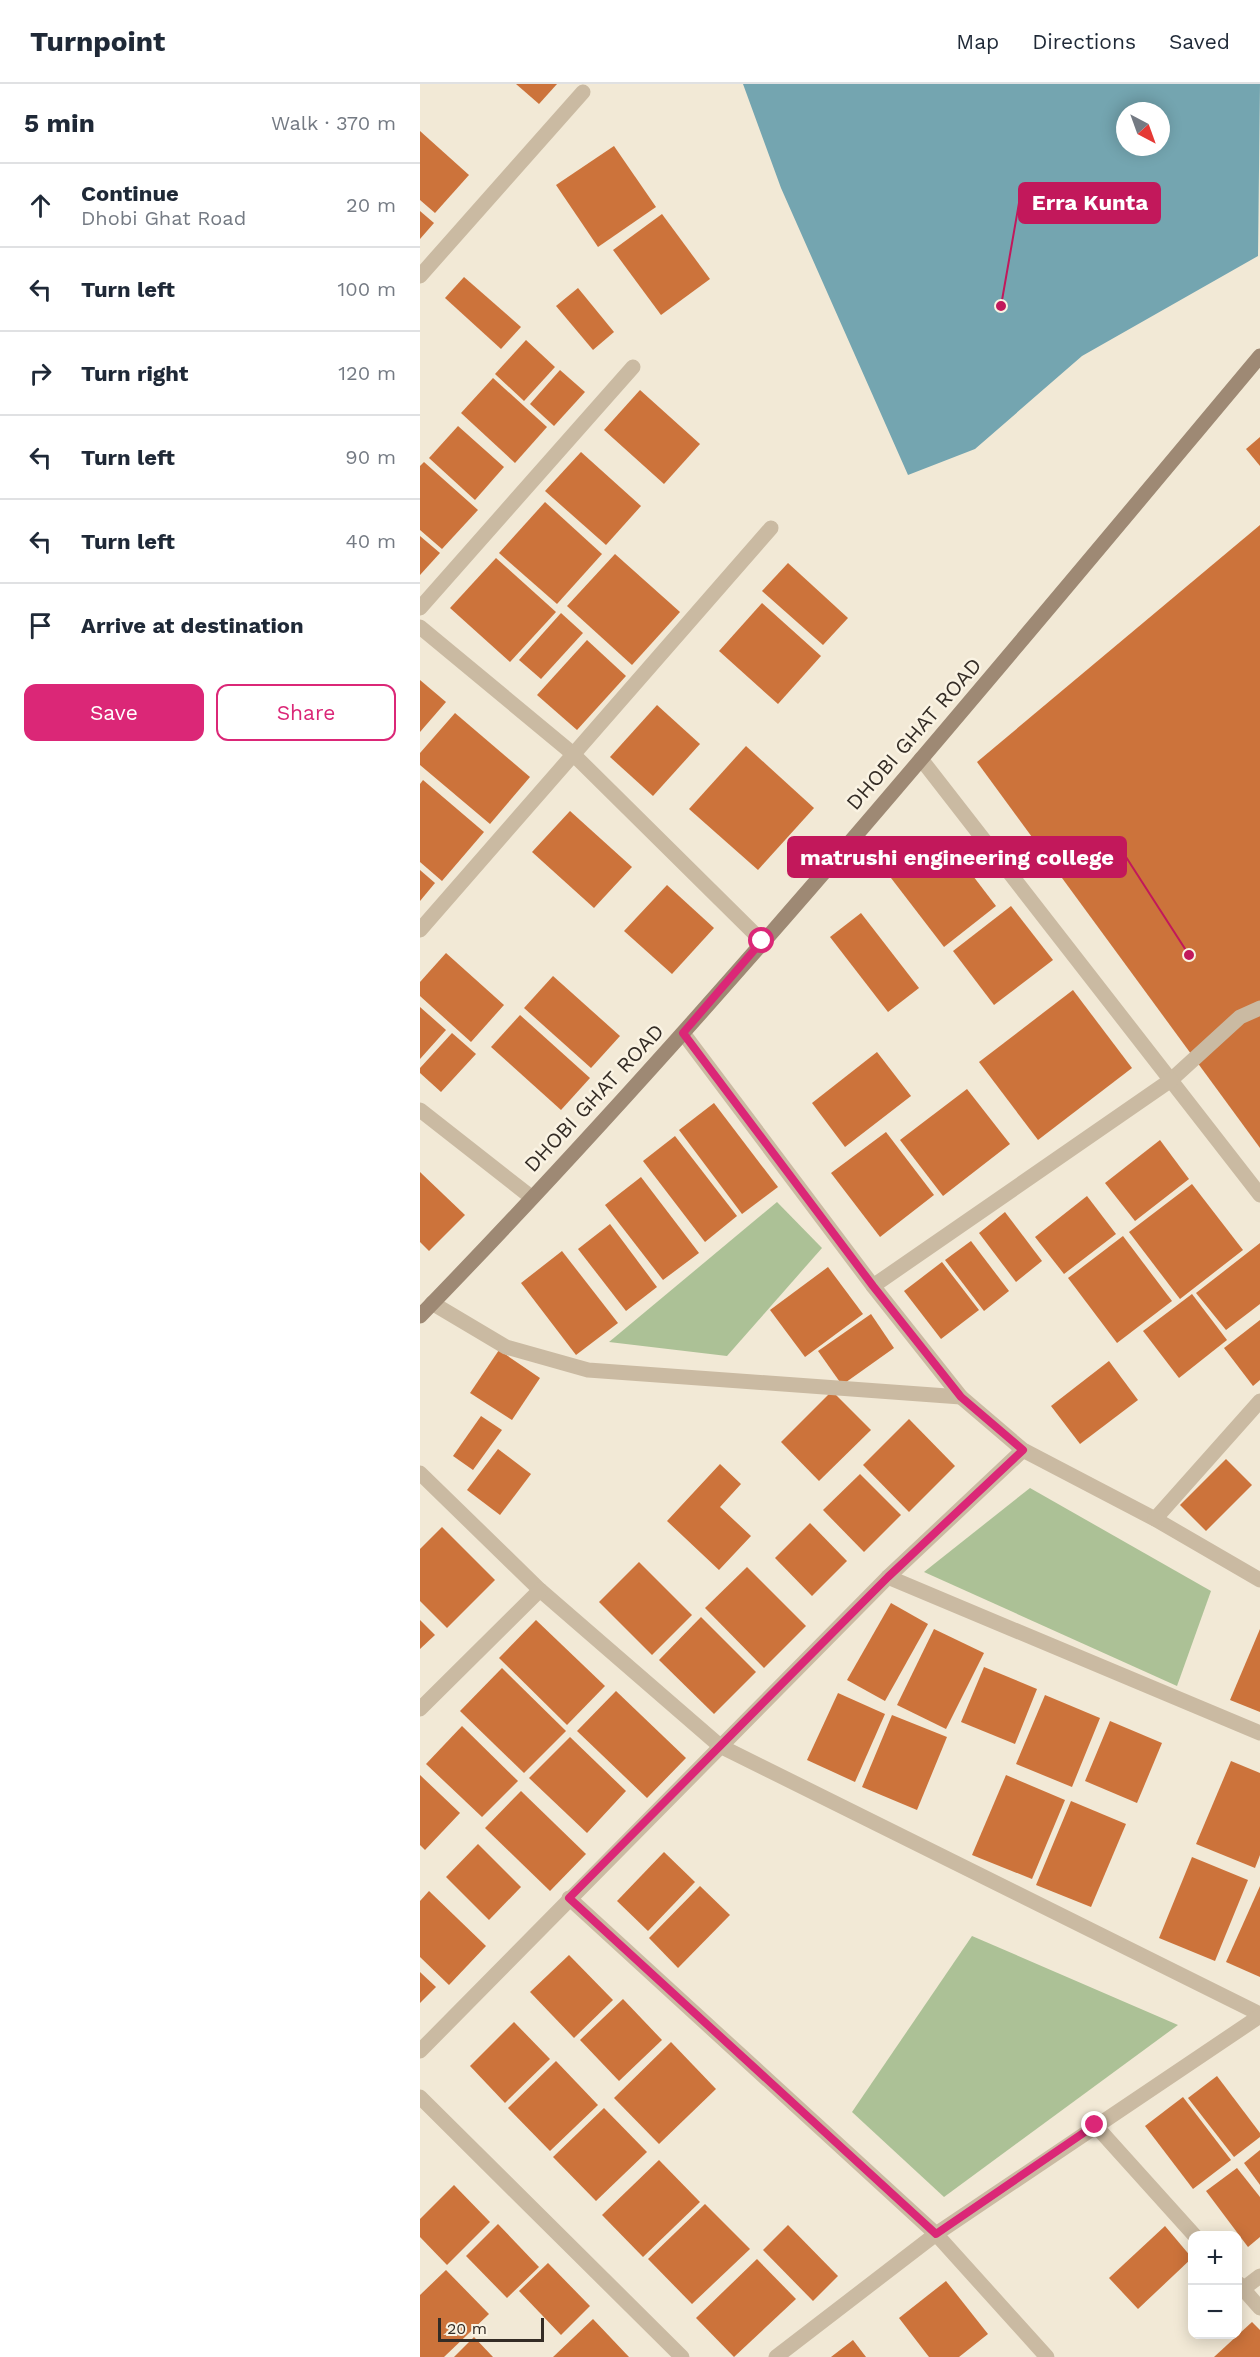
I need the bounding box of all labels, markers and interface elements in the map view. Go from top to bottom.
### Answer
text: Turnpoint [30,25,165,58]
text: Map [956,29,999,54]
text: Directions [1032,29,1136,54]
text: Saved [1169,29,1230,54]
north arrow [1116,102,1170,156]
text: 5 min [24,108,95,138]
text: Walk · 370 m [271,111,396,135]
text: Continue [81,181,179,206]
callout: Erra Kunta [1019,183,1160,223]
icon: ahead [24,189,57,222]
text: Erra Kunta [1032,190,1148,215]
text: 20 m [346,193,396,217]
text: Dhobi Ghat Road [81,206,246,230]
icon: left [24,273,57,306]
text: Turn left [81,277,175,302]
text: 100 m [337,277,396,301]
icon: right [24,357,57,390]
text: Turn right [81,361,188,386]
text: 120 m [338,361,396,385]
icon: left [24,441,57,474]
text: Turn left [81,445,175,470]
text: 90 m [345,445,396,469]
icon: left [24,525,57,558]
text: Turn left [81,529,175,554]
text: 40 m [345,529,396,553]
icon: arrive [24,609,57,642]
text: Arrive at destination [81,613,304,638]
street label: DHOBI GHAT ROAD [841,653,986,815]
button: Save [24,684,204,741]
button: Share [216,684,396,741]
callout: matrushi engineering college [788,837,1126,877]
text: matrushi engineering college [800,845,1114,870]
route start [748,927,774,953]
street label: DHOBI GHAT ROAD [519,1018,669,1177]
route end [1081,2111,1107,2137]
map controls [1188,2231,1242,2339]
button: + [1188,2231,1242,2285]
button: − [1188,2285,1242,2339]
scale bar [438,2315,544,2342]
text: 20 m [447,2319,487,2338]

